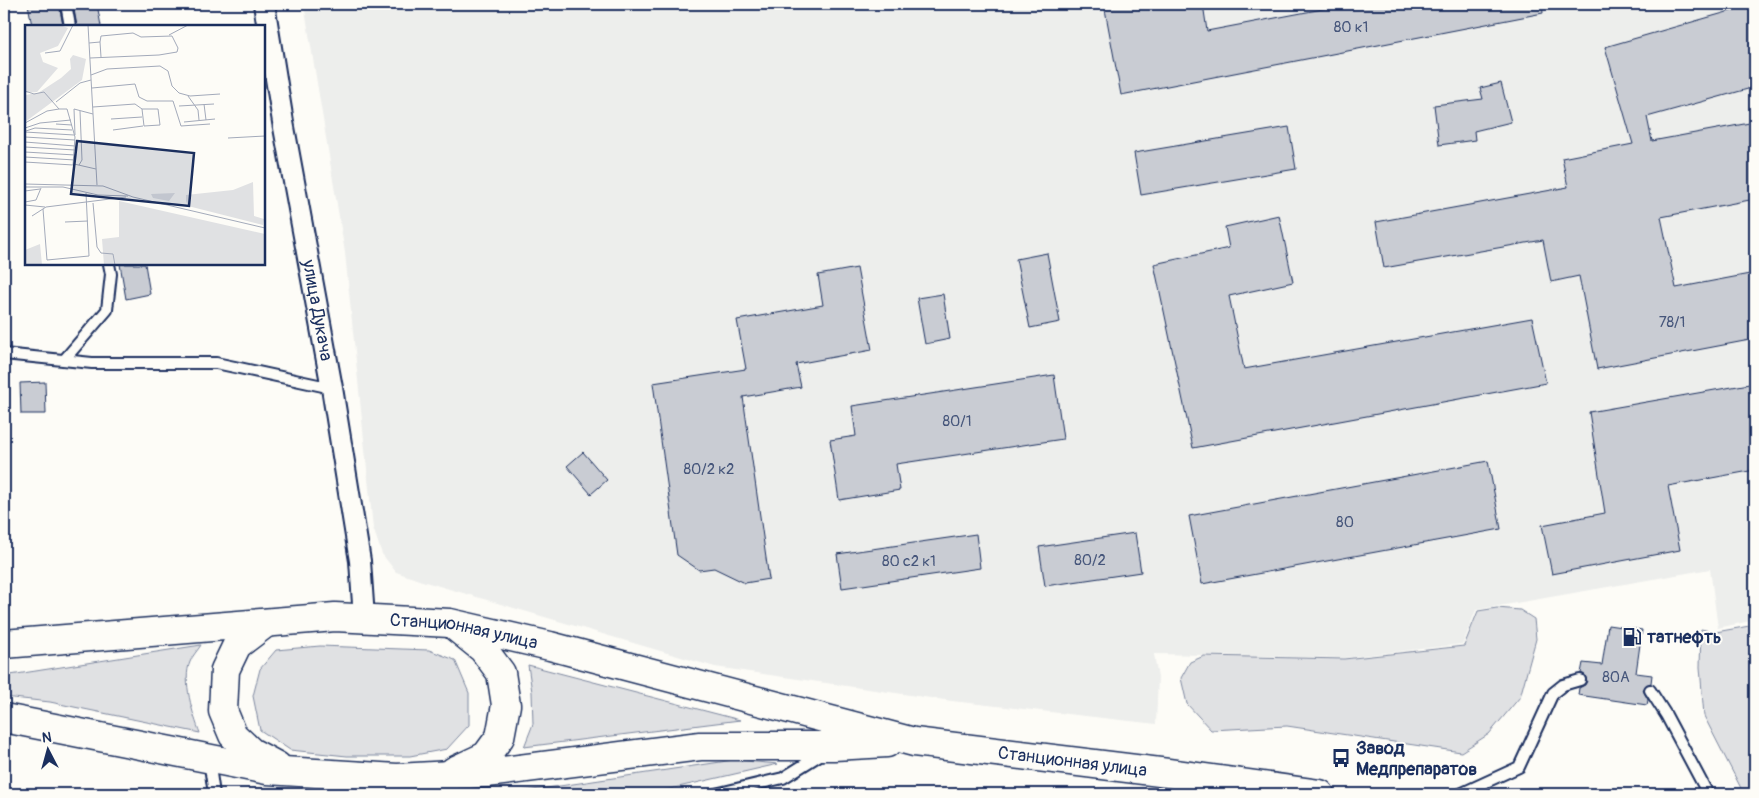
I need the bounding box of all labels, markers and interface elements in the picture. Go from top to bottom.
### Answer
house number: 80 к1 [1334,18,1368,37]
inset map [25,25,265,265]
street label: улица Дукача [296,257,338,363]
house number: 78/1 [1659,313,1685,332]
house number: 80/1 [942,412,972,431]
house number: 80/2 к2 [684,460,734,479]
house number: 80 [1336,513,1354,532]
house number: 80/2 [1074,551,1106,570]
house number: 80 с2 к1 [882,552,936,571]
street label: Станционная улица [389,609,540,655]
fuel station icon: татнефть [1621,626,1643,648]
place label: татнефть [1647,626,1721,649]
house number: 80А [1602,668,1630,687]
north arrow [22,726,72,776]
text: N [41,729,52,747]
place label: Завод Медпрепаратов [1356,737,1477,781]
street label: Станционная улица [997,741,1148,782]
bus stop icon: Завод Медпрепаратов [1330,747,1352,769]

